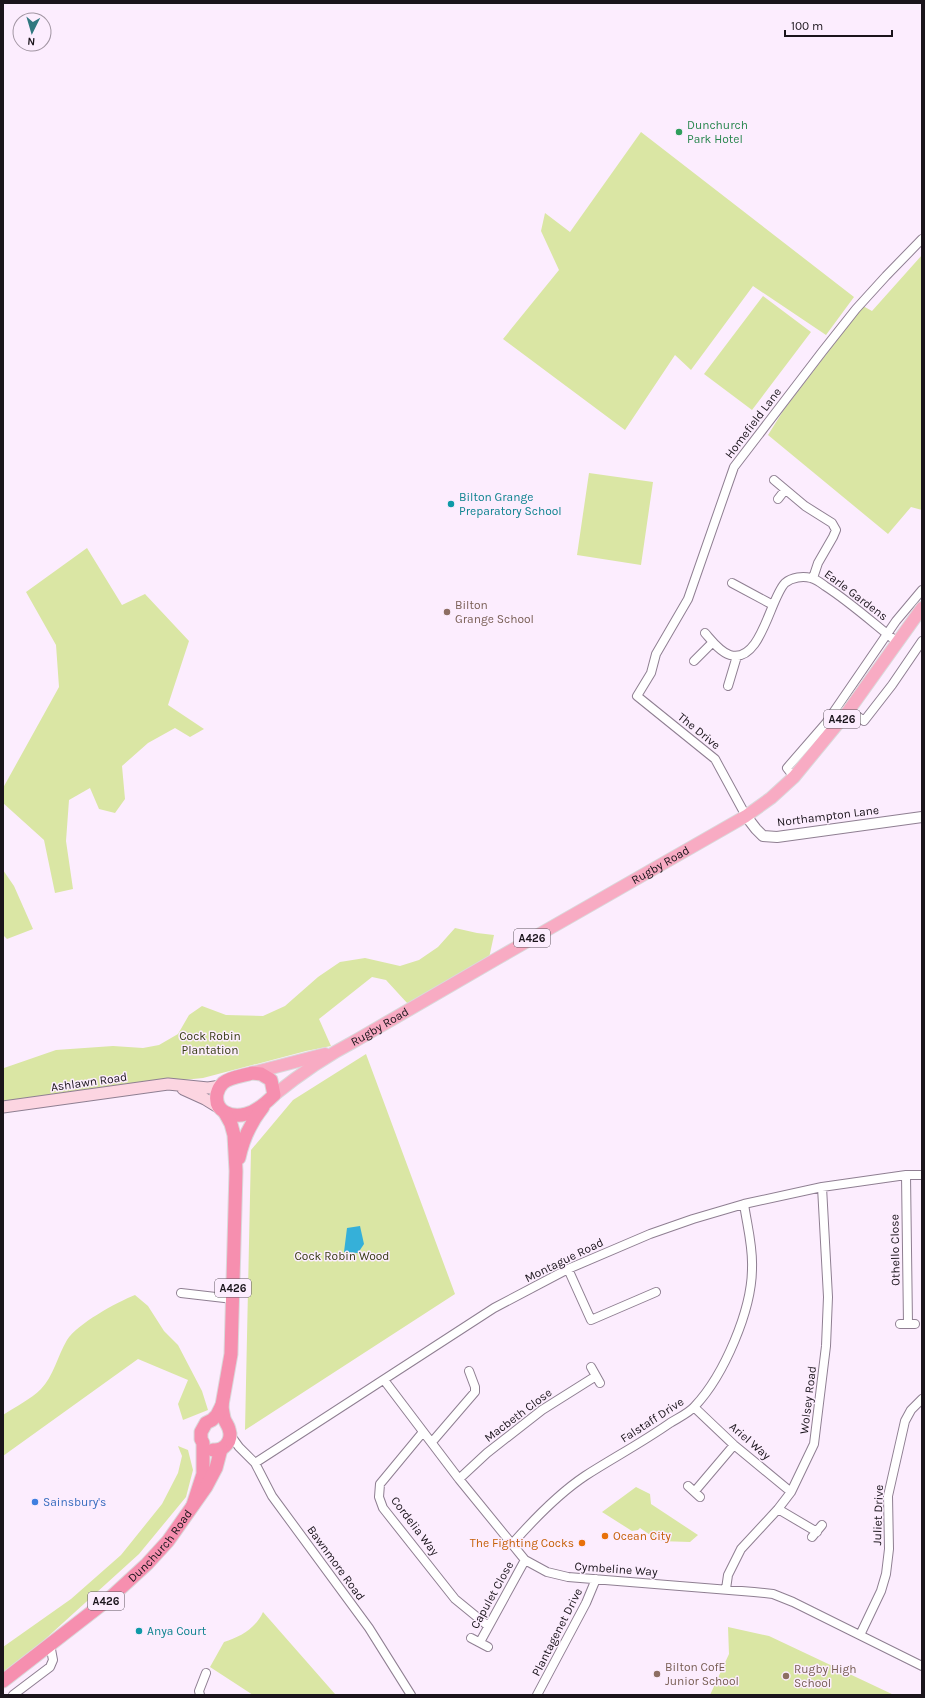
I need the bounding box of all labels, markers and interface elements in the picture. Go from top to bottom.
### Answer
north arrow [12,12,52,52]
scale bar [785,12,892,38]
text: 100 m [791,19,823,33]
text: N [27,35,36,48]
place label: Dunchurch Park Hotel [687,118,748,146]
marker: Dunchurch Park Hotel [674,127,684,137]
street label: Homefield Lane [722,385,784,461]
place label: Bilton Grange Preparatory School [459,490,562,518]
marker: Bilton Grange Preparatory School [446,499,456,509]
street label: Earle Gardens [822,567,890,623]
place label: Bilton Grange School [455,598,534,626]
marker: Bilton Grange School [442,607,452,617]
street label: The Drive [675,710,723,752]
road number: A426 [824,710,860,728]
street label: Northampton Lane [776,803,880,829]
street label: Rugby Road [629,843,692,887]
road number: A426 [514,929,550,947]
street label: Rugby Road [348,1004,411,1049]
park label: Cock Robin Plantation [179,1029,241,1057]
street label: Ashlawn Road [50,1070,128,1094]
street label: Othello Close [887,1214,903,1286]
street label: Montague Road [522,1235,606,1285]
park label: Cock Robin Wood [295,1249,389,1263]
road number: A426 [215,1279,251,1297]
street label: Wolsey Road [797,1365,819,1435]
street label: Macbeth Close [482,1385,554,1445]
street label: Falstaff Drive [618,1394,686,1446]
street label: Ariel Way [727,1419,774,1463]
street label: Juliet Drive [870,1484,886,1546]
street label: Cordelia Way [388,1494,442,1559]
place label: Sainsbury's [43,1495,106,1509]
marker: Sainsbury's [30,1497,40,1507]
street label: Dunchurch Road [125,1507,195,1585]
street label: Bawnmore Road [304,1523,368,1603]
place label: Ocean City [613,1529,671,1543]
marker: Ocean City [600,1531,610,1541]
place label: The Fighting Cocks [470,1536,574,1550]
marker: The Fighting Cocks [577,1538,587,1548]
street label: Capulet Close [468,1559,516,1631]
street label: Cymbeline Way [574,1559,658,1579]
street label: Plantagenet Drive [529,1586,585,1678]
road number: A426 [88,1592,124,1610]
place label: Anya Court [147,1624,207,1638]
marker: Anya Court [134,1626,144,1636]
place label: Bilton CofE Junior School [665,1660,739,1688]
place label: Rugby High School [794,1662,857,1690]
marker: Bilton CofE Junior School [652,1669,662,1679]
marker: Rugby High School [781,1671,791,1681]

